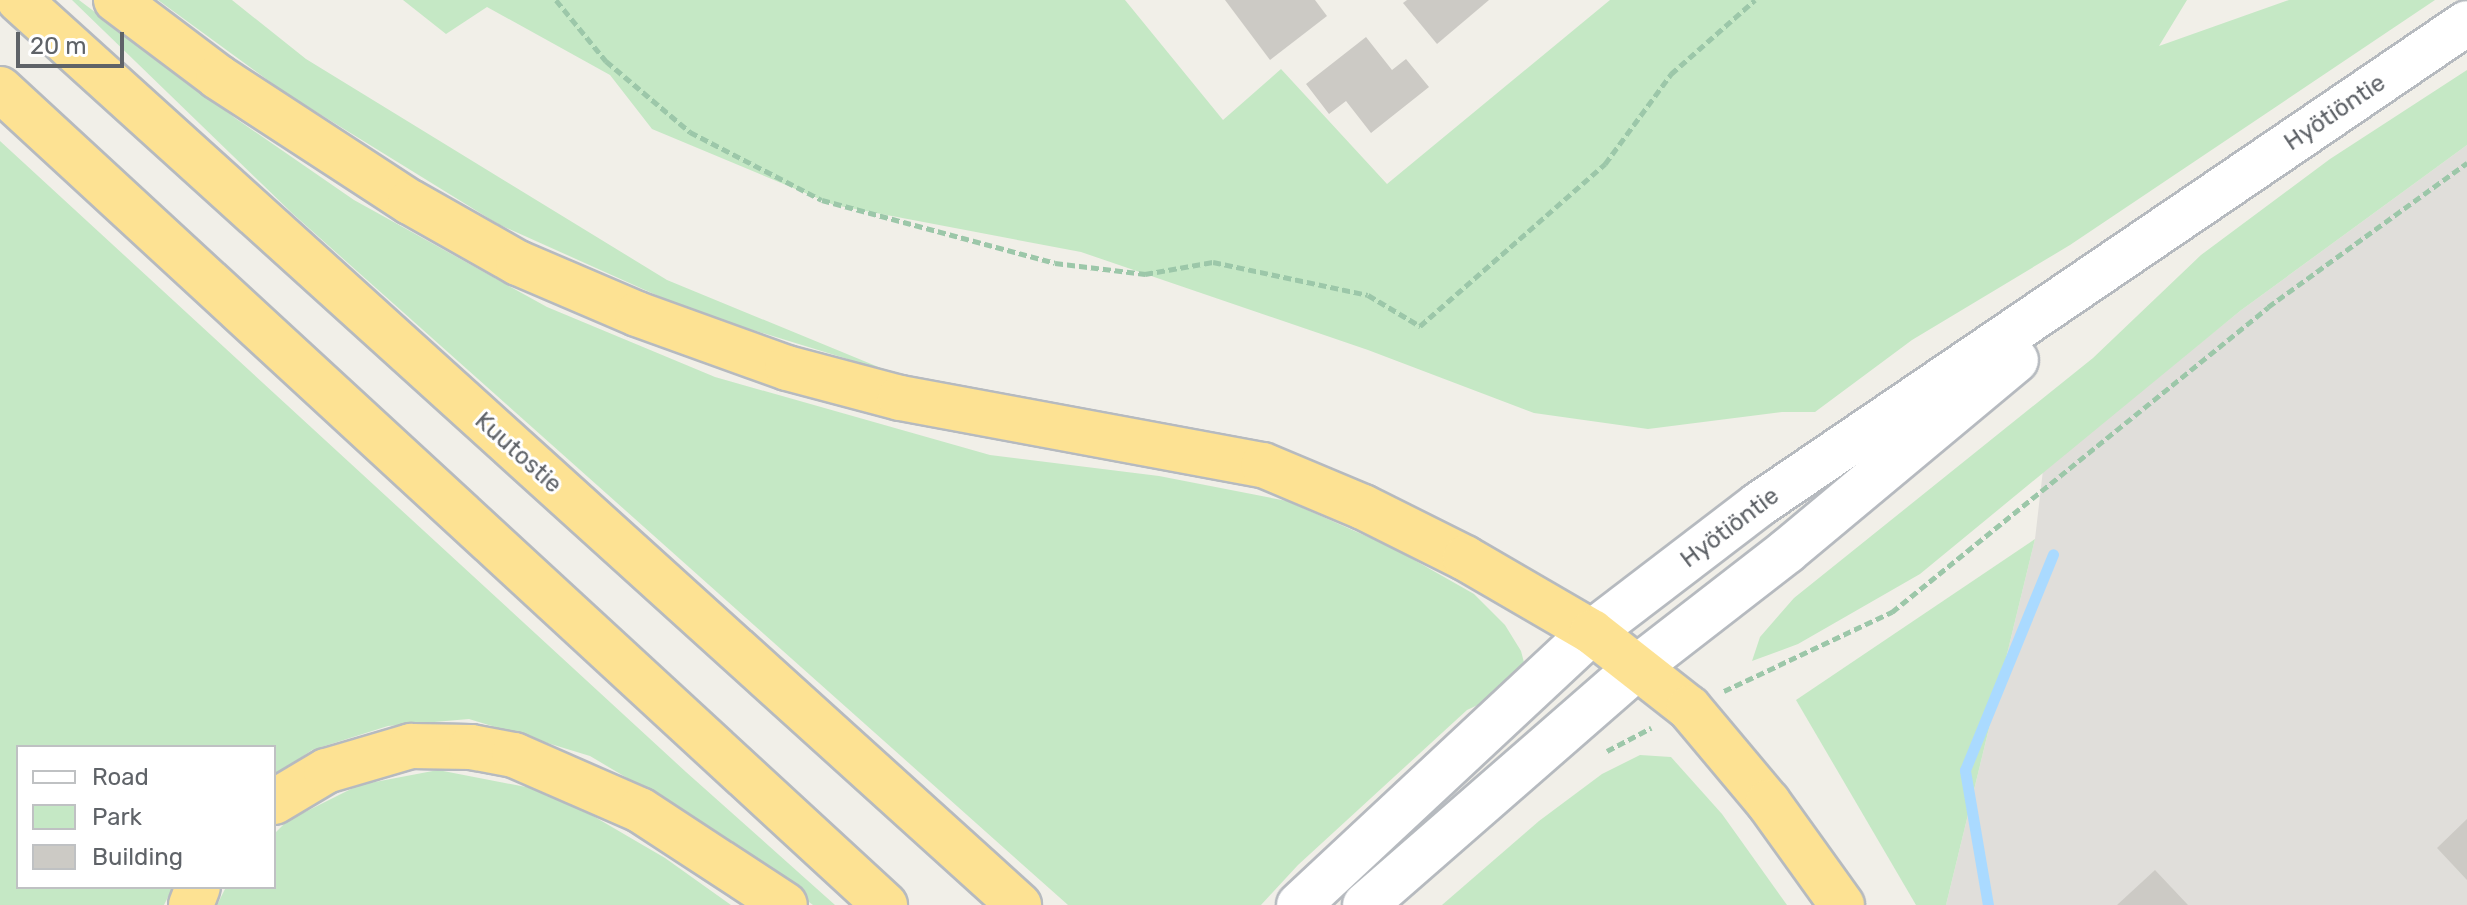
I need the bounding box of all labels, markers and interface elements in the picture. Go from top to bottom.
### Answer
scale bar [20,16,128,66]
text: 20 m [30,32,87,60]
street label: Hyötiöntie [2279,69,2391,157]
street label: Kuutostie [469,407,567,499]
street label: Hyötiöntie [1675,482,1785,574]
legend [16,745,276,889]
text: Road [92,763,149,791]
text: Park [92,803,142,831]
text: Building [92,843,183,871]

